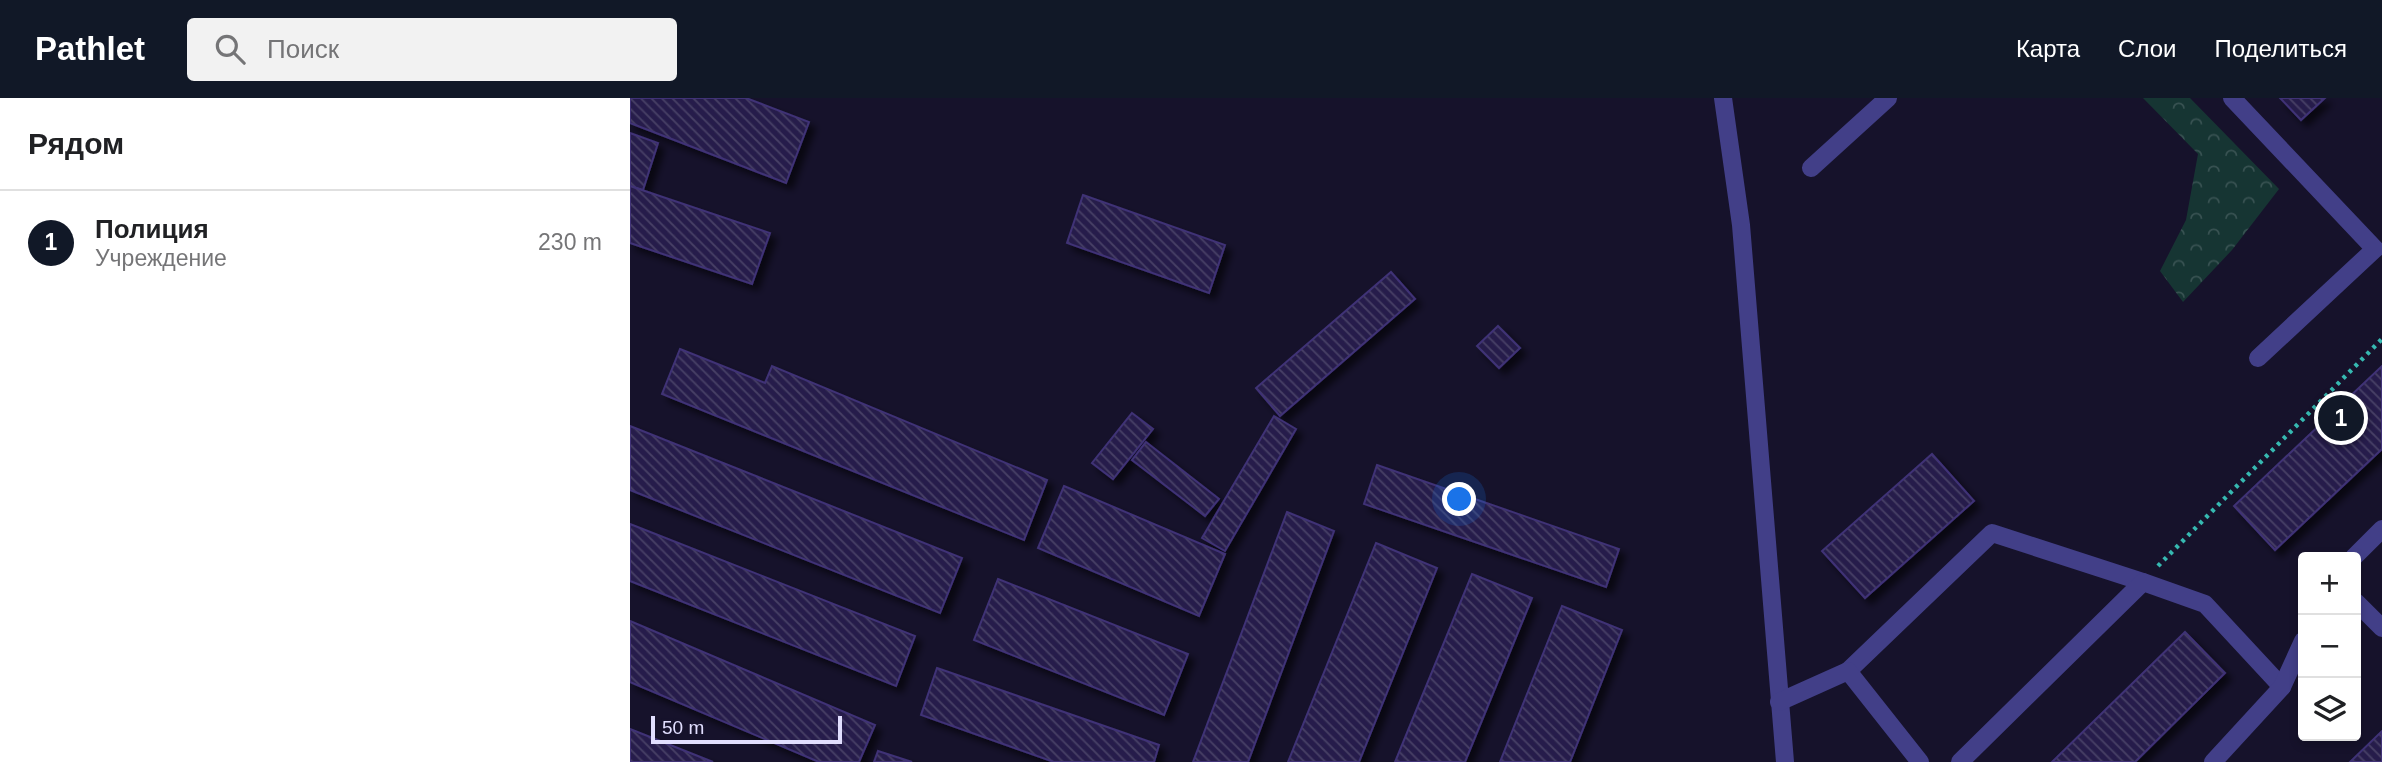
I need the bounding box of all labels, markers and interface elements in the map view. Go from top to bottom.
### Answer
search box [187,18,677,81]
text: Pathlet [35,30,145,67]
icon: search [211,30,249,68]
text: Поиск [267,34,339,64]
text: Карта [2016,35,2080,62]
text: Слои [2118,35,2176,62]
text: Поделиться [2214,35,2347,62]
text: Рядом [28,127,124,160]
text: Полиция [95,214,209,244]
text: 1 [45,229,57,255]
text: 230 m [538,229,602,255]
text: Учреждение [95,245,227,271]
pin: 1 [2318,392,2364,444]
your location [1442,482,1476,516]
map controls [2298,552,2361,741]
button: + [2298,552,2361,615]
button: − [2298,615,2361,678]
button: layers [2298,678,2361,741]
scale bar [651,713,842,745]
text: 50 m [662,717,704,738]

